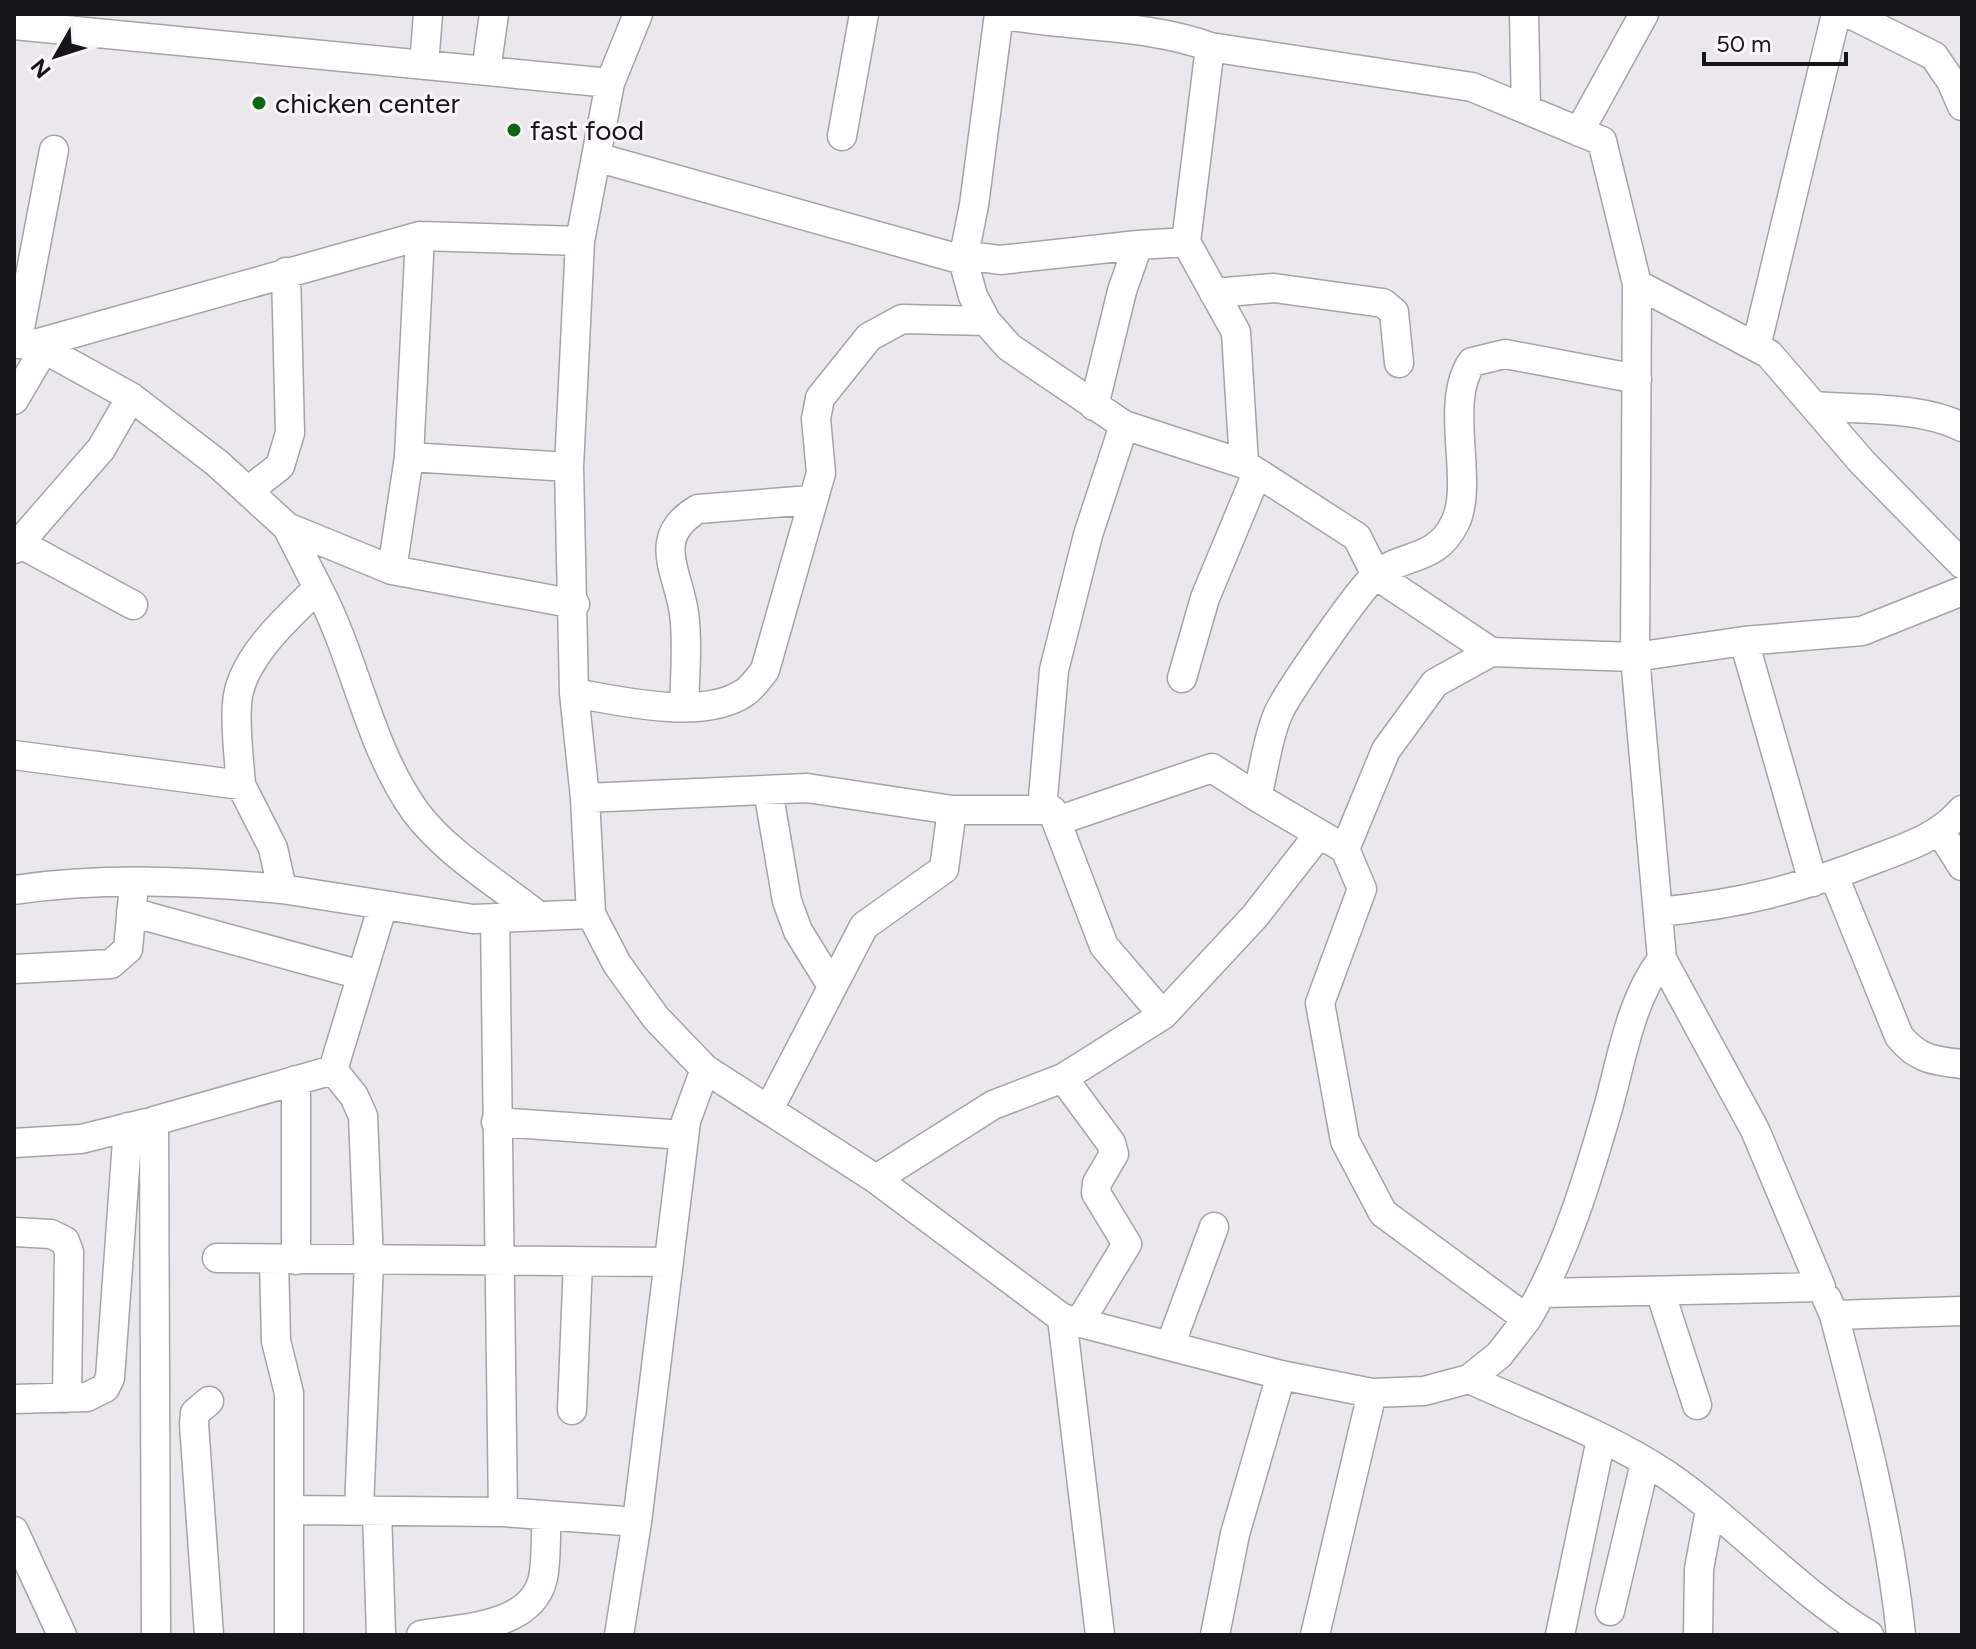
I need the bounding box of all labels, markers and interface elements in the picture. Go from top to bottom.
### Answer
north arrow [16,16,96,96]
scale bar [1704,16,1846,66]
text: 50 m [1716,29,1772,58]
text: N [25,53,57,83]
place label: chicken center [275,86,460,120]
marker: chicken center [250,94,268,112]
place label: fast food [530,113,644,147]
marker: fast food [505,121,523,139]

